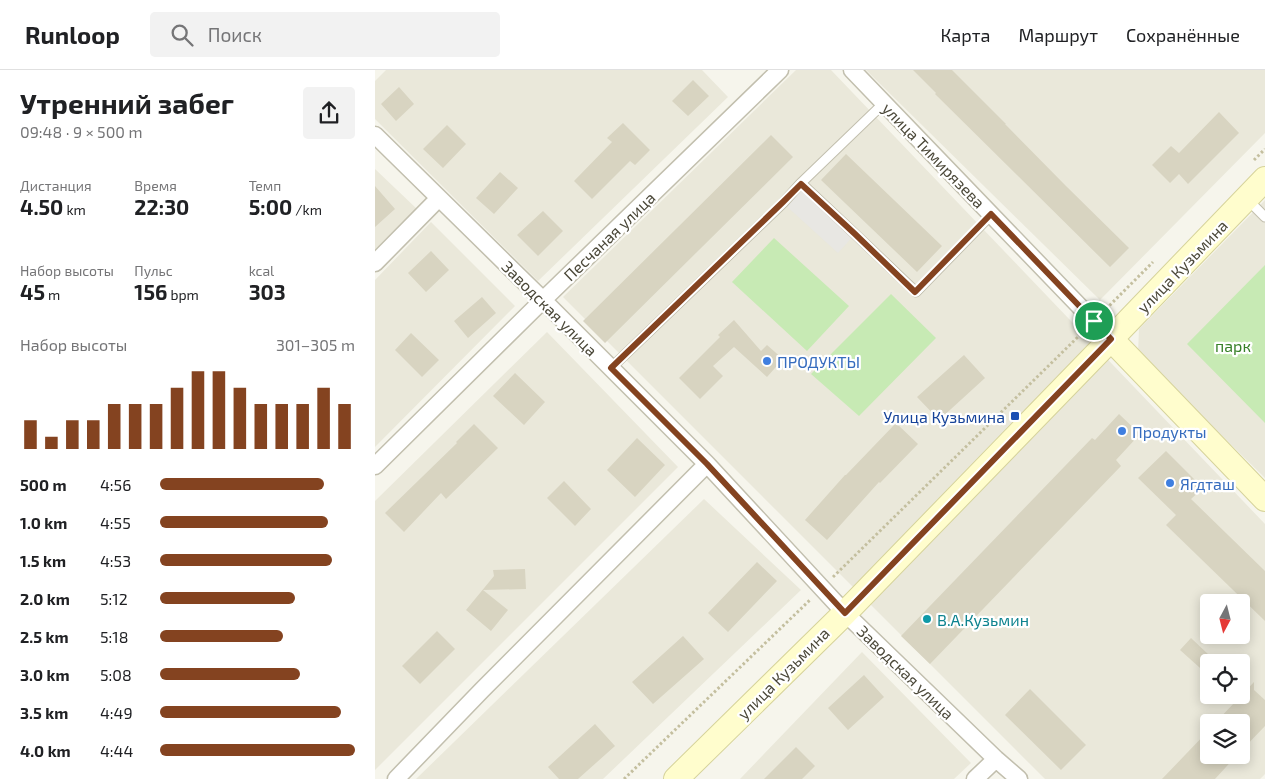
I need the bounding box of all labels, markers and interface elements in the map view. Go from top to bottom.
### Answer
search box [150,12,500,57]
text: Runloop [25,20,120,49]
icon: search [168,21,196,49]
text: Поиск [208,23,262,46]
text: Карта [940,24,990,46]
text: Маршрут [1018,24,1098,46]
text: Сохранённые [1126,24,1240,46]
text: Утренний забег [20,86,234,120]
button: share [303,87,355,139]
street label: улица Тимирязева [878,98,989,212]
text: 09:48 · 9 × 500 m [20,122,143,141]
text: Дистанция [20,177,92,194]
text: Время [134,177,177,194]
text: Темп [249,177,281,194]
street label: Песчаная улица [559,188,659,285]
text: 4.50 [20,194,63,219]
text: 22:30 [134,194,189,219]
text: 5:00 [249,194,292,219]
text: km [63,201,86,218]
text: /km [292,201,322,218]
street label: улица Кузьмина [1133,216,1232,317]
street label: Заводская улица [498,256,602,360]
text: Набор высоты [20,262,114,279]
text: Пульс [134,262,173,279]
text: kcal [249,262,274,279]
text: 45 [20,279,45,304]
text: 156 [134,279,167,304]
text: 303 [249,279,286,304]
text: m [45,286,60,303]
text: bpm [167,286,199,303]
pin [1073,300,1115,342]
icon: arrive [1080,307,1108,335]
text: Набор высоты [20,335,127,354]
text: 301–305 m [276,335,355,354]
park label: парк [1215,336,1251,355]
place label: ПРОДУКТЫ [777,352,860,371]
marker: ПРОДУКТЫ [761,355,773,367]
place label: Улица Кузьмина [883,407,1005,427]
marker: Улица Кузьмина [1009,410,1021,422]
place label: Продукты [1132,422,1207,442]
marker: Продукты [1116,425,1128,437]
place label: Ягдташ [1180,474,1235,493]
text: 500 m [20,475,67,494]
text: 4:56 [100,475,131,494]
marker: Ягдташ [1164,477,1176,489]
text: 1.0 km [20,513,67,532]
text: 4:55 [100,513,131,532]
text: 1.5 km [20,551,66,570]
text: 4:53 [100,551,131,570]
text: 2.0 km [20,589,70,608]
text: 5:12 [100,589,128,608]
north arrow [1200,594,1250,644]
map controls [1200,594,1250,764]
place label: В.А.Кузьмин [937,610,1029,630]
marker: В.А.Кузьмин [921,613,933,625]
street label: Заводская улица [853,621,958,724]
street label: улица Кузьмина [733,623,834,724]
text: 2.5 km [20,627,69,646]
text: 5:18 [100,627,128,646]
button: locate [1200,654,1250,704]
text: 3.0 km [20,665,70,684]
text: 5:08 [100,665,132,684]
text: 3.5 km [20,703,68,722]
text: 4:49 [100,703,133,722]
button: layers [1200,714,1250,764]
text: 4.0 km [20,741,71,760]
text: 4:44 [100,741,133,760]

